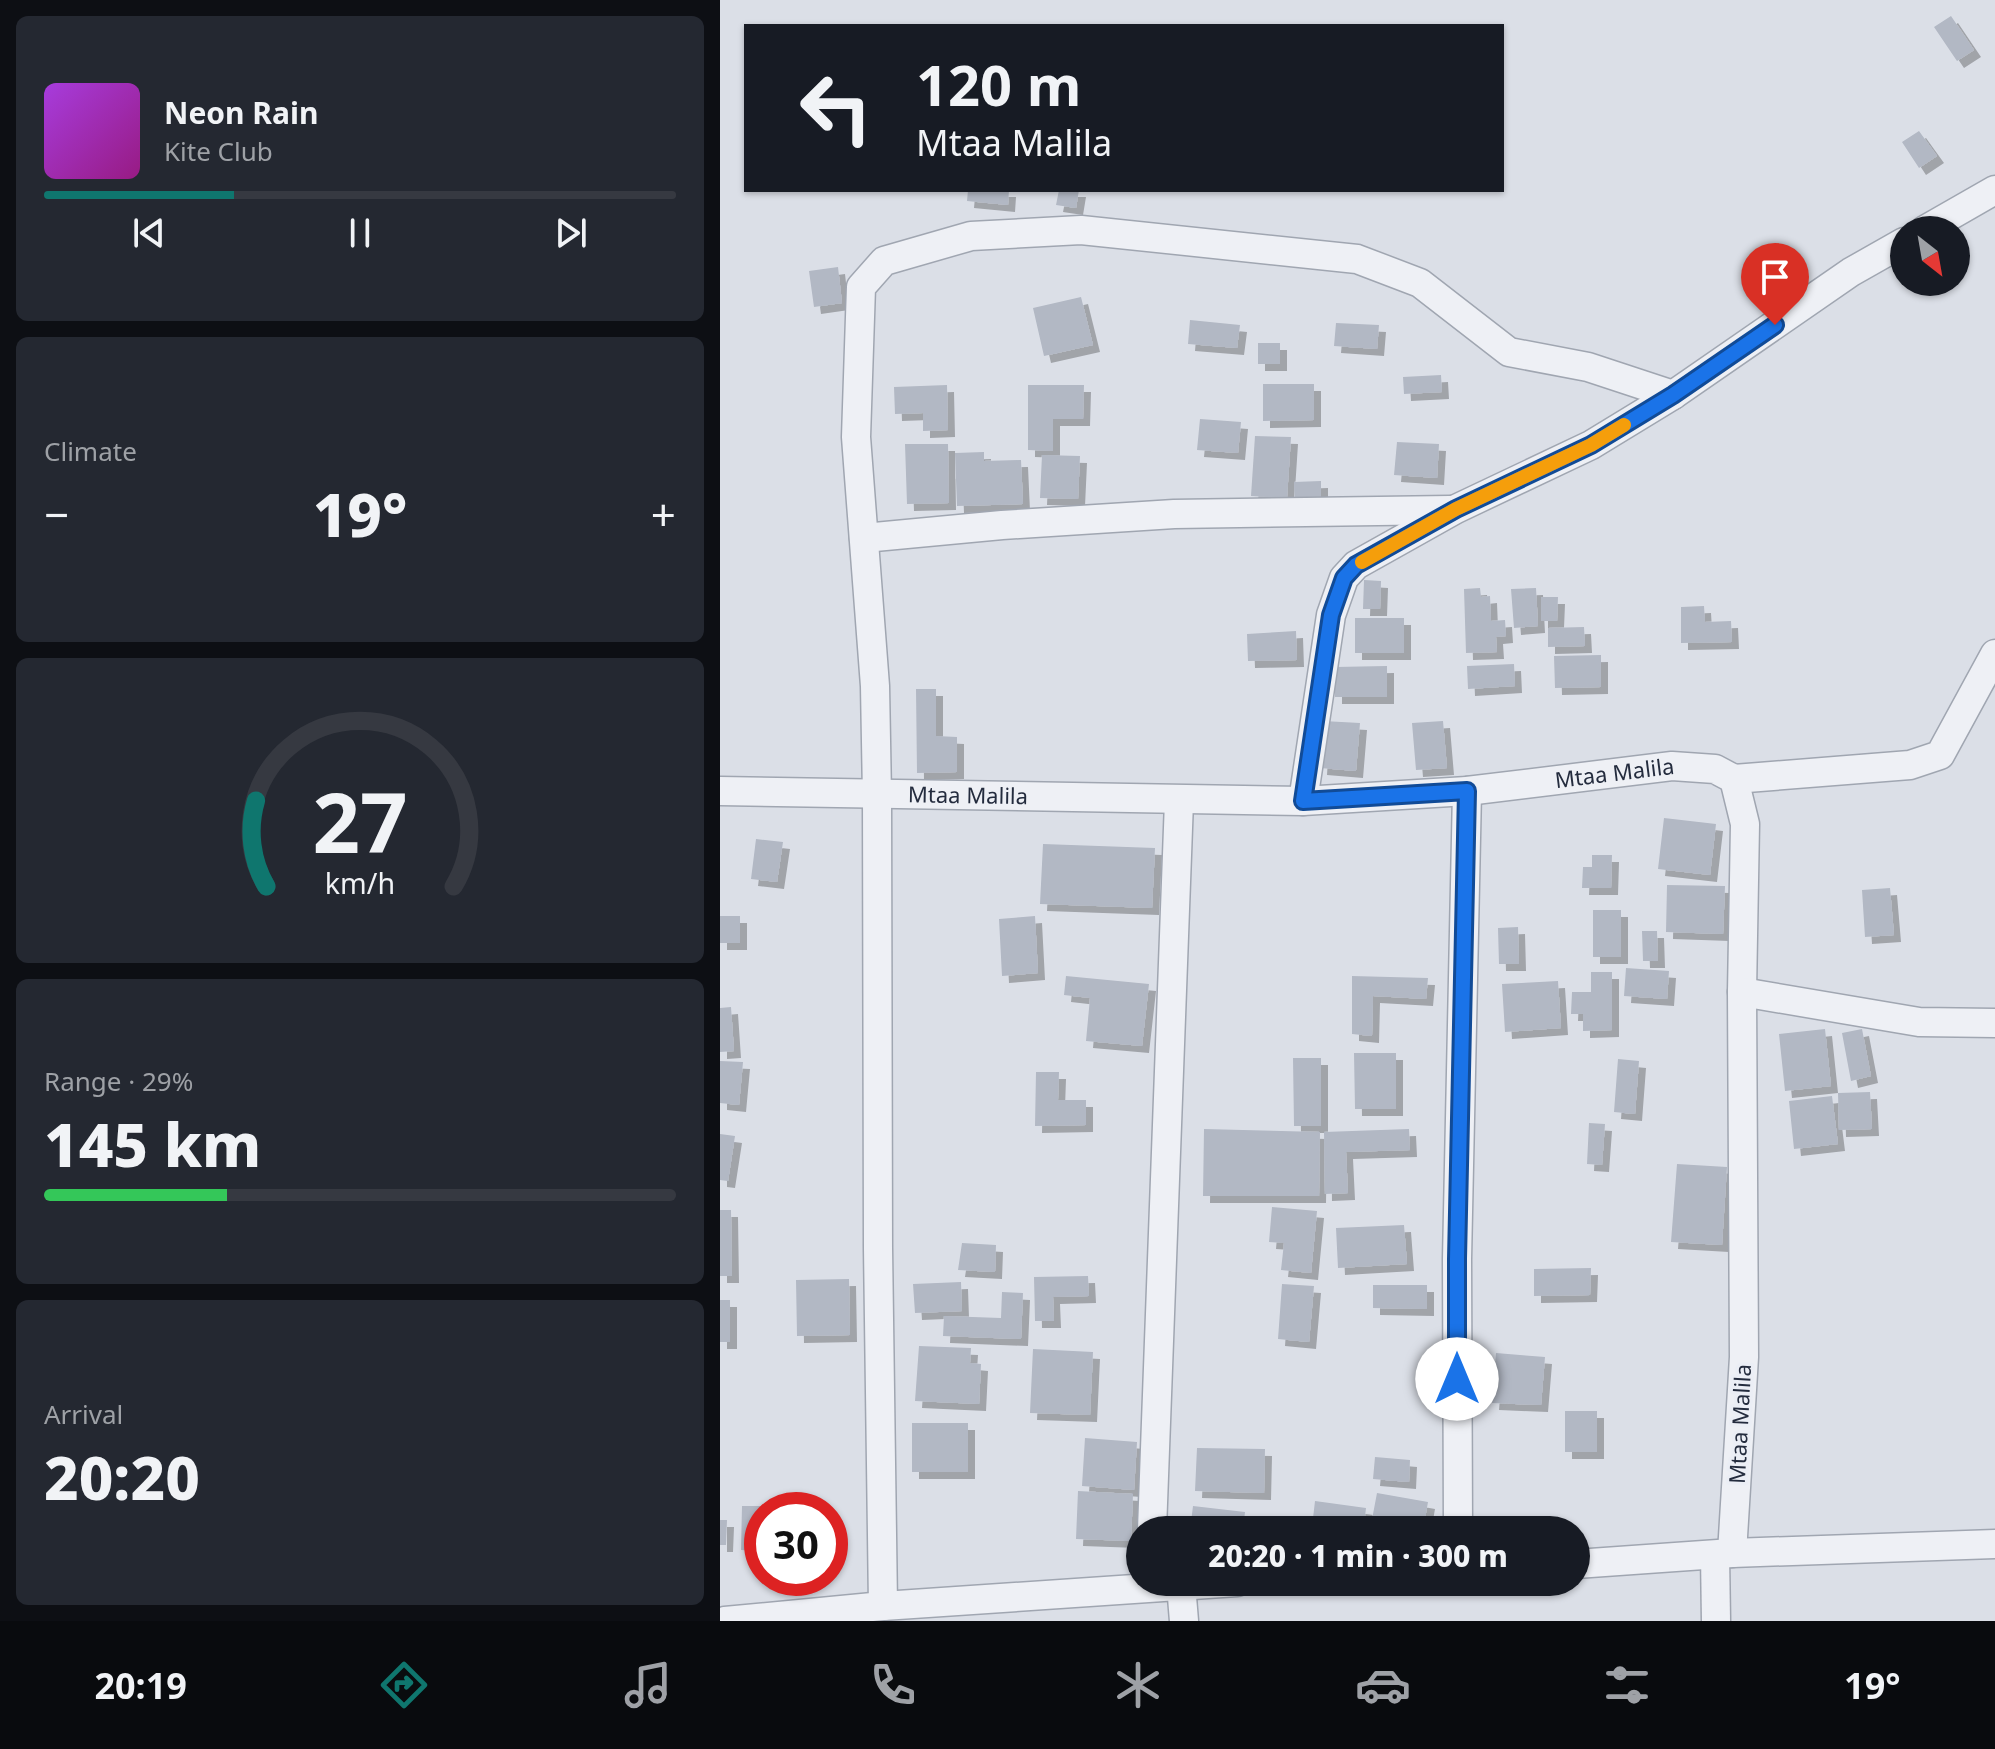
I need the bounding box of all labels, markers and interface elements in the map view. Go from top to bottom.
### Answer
text: 120 m [916,46,1081,122]
icon: left [784,56,888,160]
text: Neon Rain [164,92,318,133]
text: Mtaa Malila [916,118,1112,167]
text: Kite Club [164,133,273,169]
icon: previous [127,211,171,255]
icon: pause [338,211,382,255]
icon: next [549,211,593,255]
north arrow [1890,216,1970,296]
map controls [1890,216,1970,296]
pin [1741,243,1809,325]
icon: arrive [1753,255,1797,299]
text: Climate [44,433,137,469]
text: 19° [313,473,407,555]
text: − [44,484,69,544]
text: + [651,484,676,544]
street label: Mtaa Malila [1553,750,1676,794]
text: 27 [312,763,408,876]
street label: Mtaa Malila [908,778,1028,810]
text: km/h [325,863,395,902]
text: Range · 29% [44,1063,193,1099]
text: 145 km [44,1103,261,1185]
position arrow [1415,1337,1499,1421]
street label: Mtaa Malila [1721,1363,1757,1485]
text: Arrival [44,1396,123,1432]
text: 20:20 [44,1436,200,1518]
speed limit sign: 30 [744,1492,848,1596]
text: 20:20 · 1 min · 300 m [1208,1535,1508,1576]
icon: directions [376,1657,432,1713]
icon: music [620,1657,676,1713]
icon: phone [865,1657,921,1713]
icon: climate [1110,1657,1166,1713]
icon: car [1355,1657,1411,1713]
icon: filters [1599,1657,1655,1713]
text: 20:19 [94,1661,187,1710]
text: 19° [1844,1661,1901,1710]

